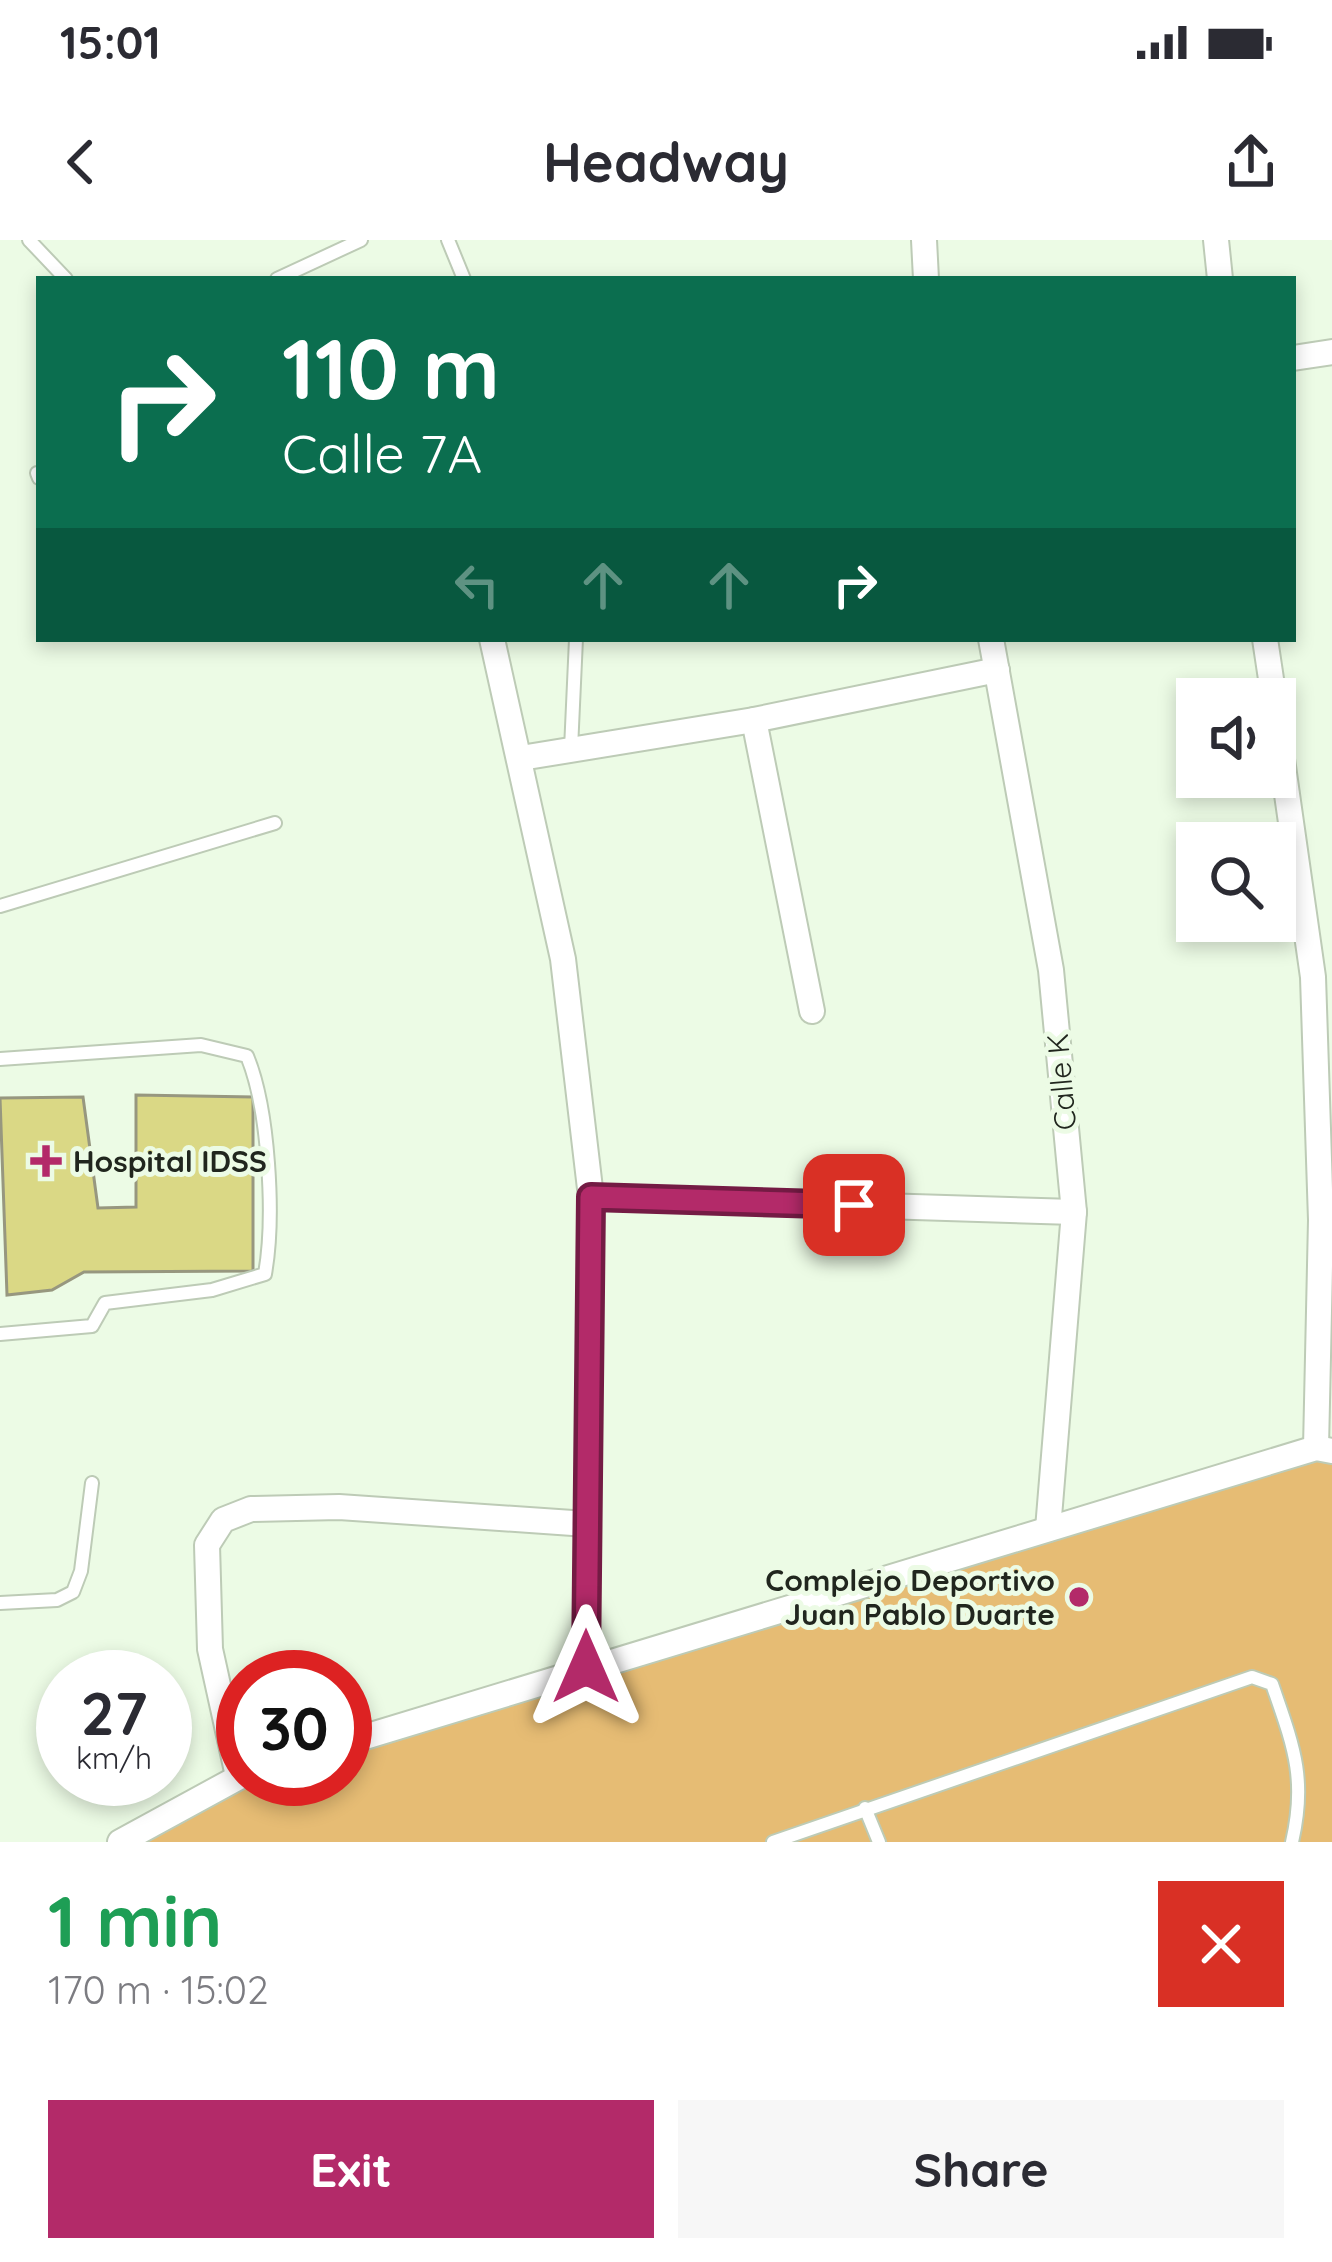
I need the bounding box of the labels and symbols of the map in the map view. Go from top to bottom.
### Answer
street label: Calle K [1038,1032,1084,1132]
place label: Hospital IDSS [73,1142,267,1180]
marker: Hospital IDSS [30,1145,62,1177]
pin [803,1154,905,1256]
place label: Complejo Deportivo Juan Pablo Duarte [765,1561,1055,1633]
marker: Complejo Deportivo Juan Pablo Duarte [1066,1584,1092,1610]
position arrow [523,1604,649,1730]
speed limit sign: 30 [216,1650,372,1806]

